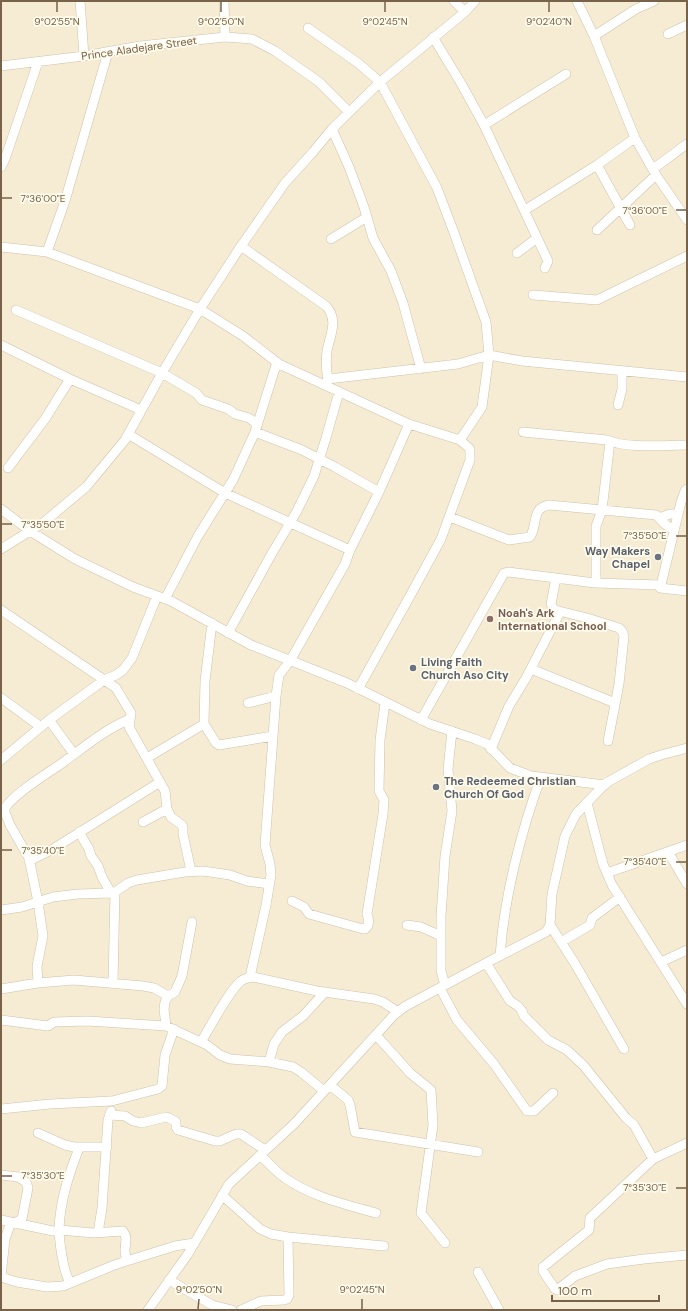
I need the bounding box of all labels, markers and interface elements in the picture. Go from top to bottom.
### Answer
text: 9°02'55"N [34,15,80,28]
text: 9°02'50"N [198,15,244,28]
text: 9°02'45"N [362,15,408,28]
text: 9°02'40"N [526,15,572,28]
street label: Prince Aladejare Street [80,33,198,63]
text: 7°36'00"E [21,192,66,205]
text: 7°36'00"E [623,204,668,217]
text: 7°35'50"E [21,518,65,531]
text: 7°35'50"E [623,529,667,542]
place label: Way Makers Chapel [585,544,650,571]
marker: Way Makers Chapel [653,552,663,562]
place label: Noah's Ark International School [498,606,606,633]
marker: Noah's Ark International School [485,614,495,624]
place label: Living Faith Church Aso City [421,655,509,682]
marker: Living Faith Church Aso City [408,663,418,673]
place label: The Redeemed Christian Church Of God [444,774,576,801]
marker: The Redeemed Christian Church Of God [431,782,441,792]
text: 7°35'40"E [21,844,65,857]
text: 7°35'40"E [623,855,667,868]
text: 7°35'30"E [21,1169,65,1182]
text: 7°35'30"E [623,1181,667,1194]
scale bar [552,1277,659,1303]
text: 9°02'50"N [176,1283,222,1296]
text: 9°02'45"N [339,1283,385,1296]
text: 100 m [558,1283,592,1299]

